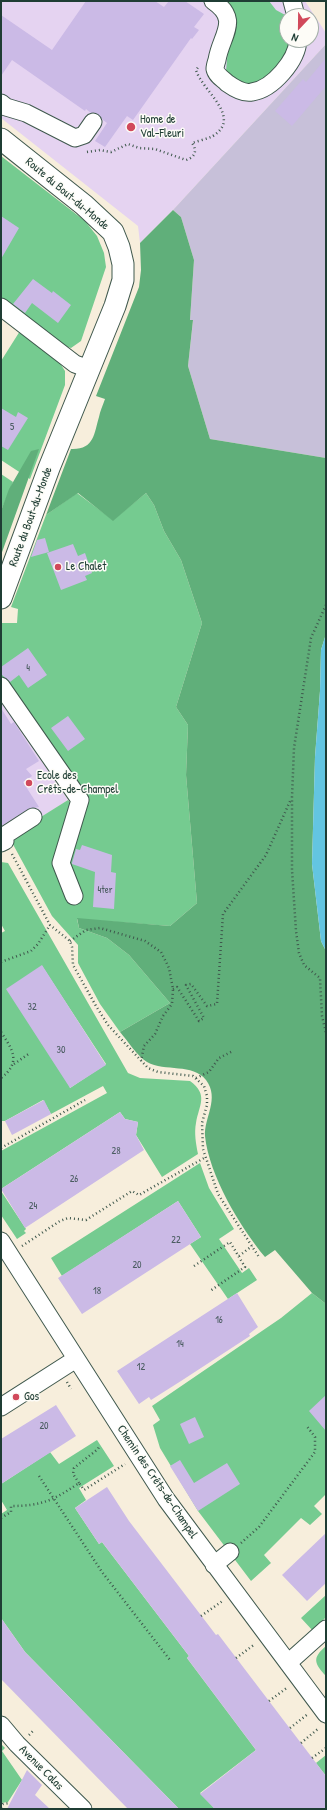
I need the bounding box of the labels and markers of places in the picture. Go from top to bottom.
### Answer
place label: Home de Val-Fleuri [140,113,184,141]
marker: Home de Val-Fleuri [125,121,137,133]
place label: Le Chalet [66,560,106,574]
marker: Le Chalet [53,562,63,572]
place label: Ecole des Crêts-de-Champel [37,769,118,797]
marker: Ecole des Crêts-de-Champel [24,778,34,788]
place label: Gos [24,1390,39,1404]
marker: Gos [11,1392,21,1402]

